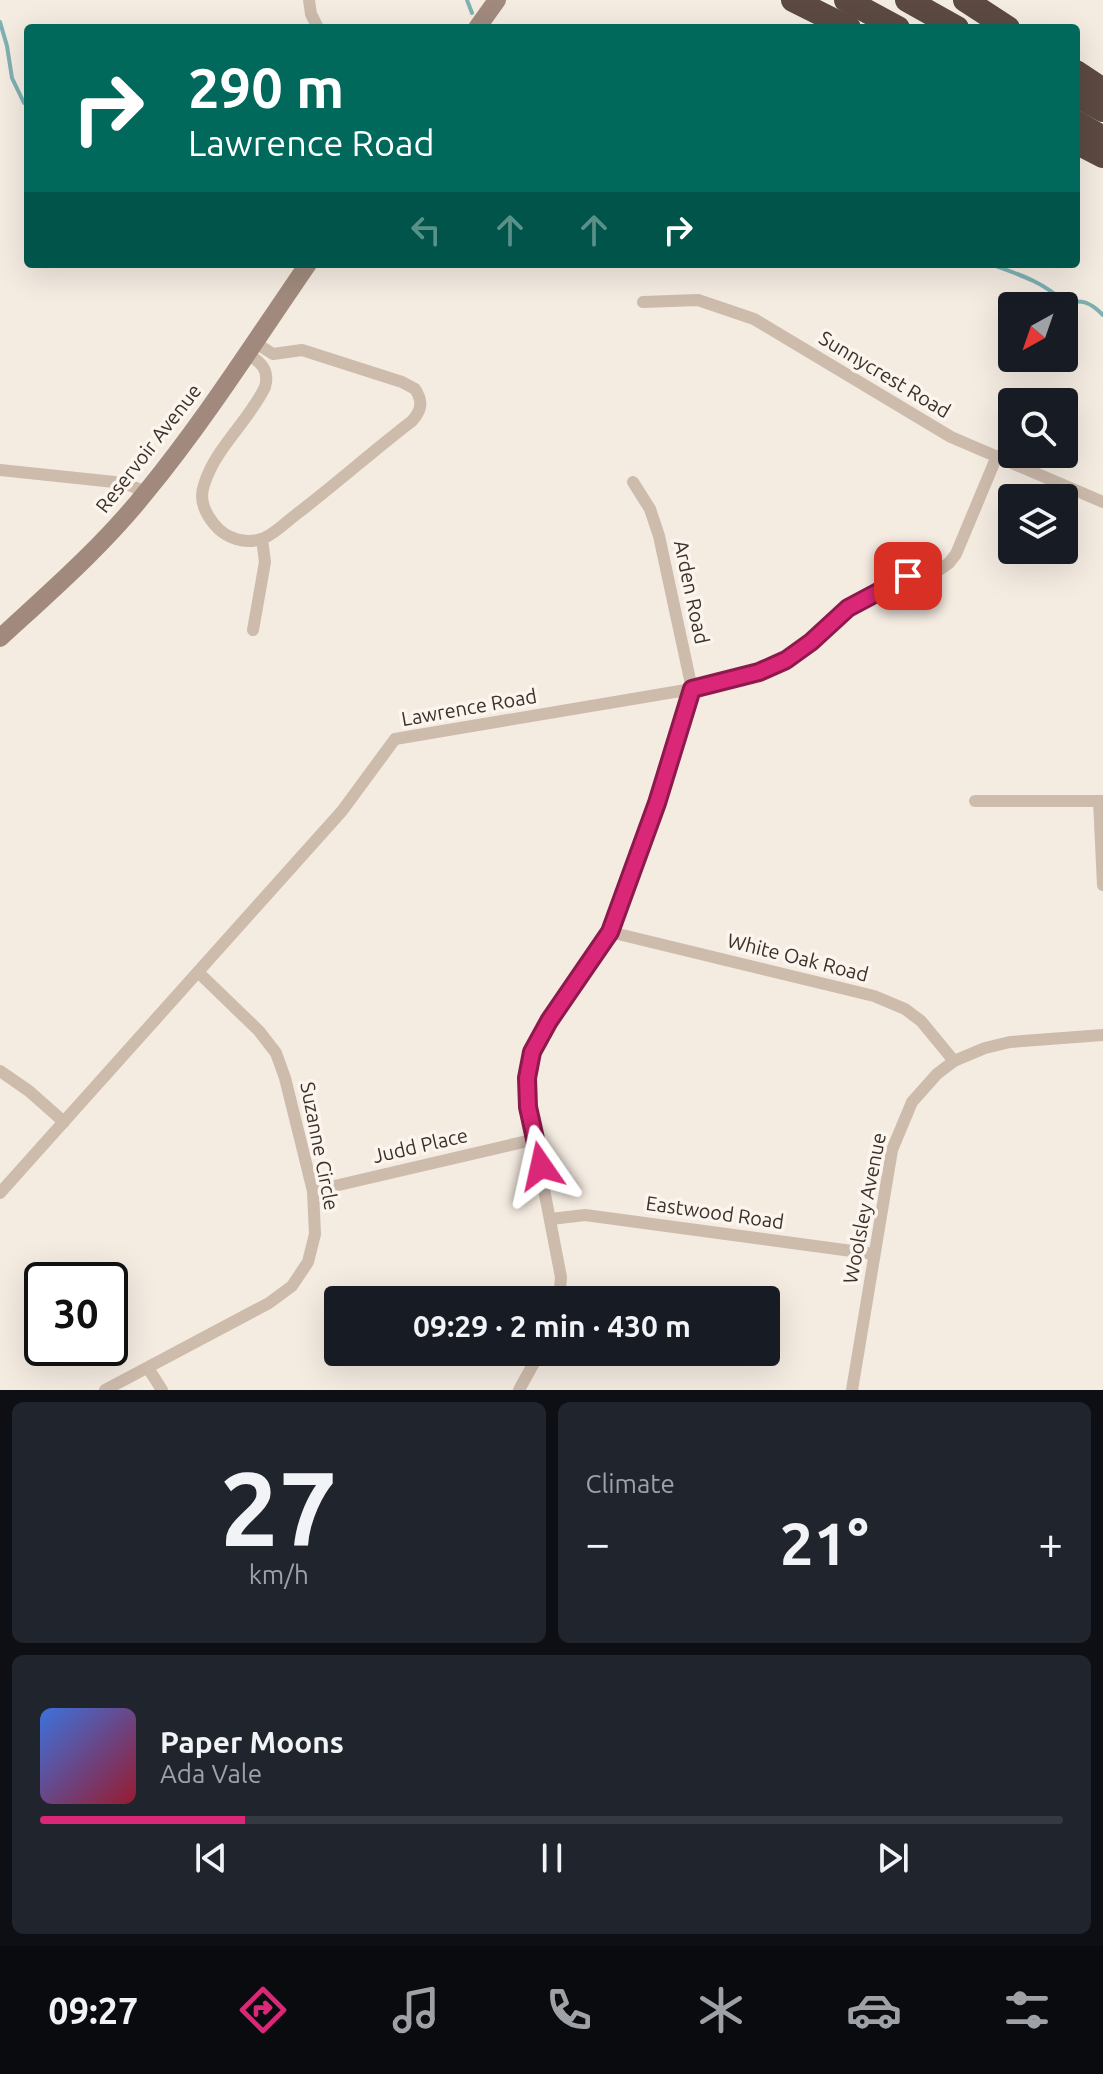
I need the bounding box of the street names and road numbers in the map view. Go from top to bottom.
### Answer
street label: Sunnycrest Road [815,326,955,422]
street label: Reservoir Avenue [91,379,205,517]
street label: Arden Road [670,538,714,646]
street label: Lawrence Road [400,684,538,730]
street label: White Oak Road [725,928,871,986]
street label: Suzanne Circle [296,1080,344,1212]
street label: Judd Place [370,1123,470,1167]
street label: Woolsley Avenue [838,1131,890,1285]
street label: Eastwood Road [644,1191,786,1233]

